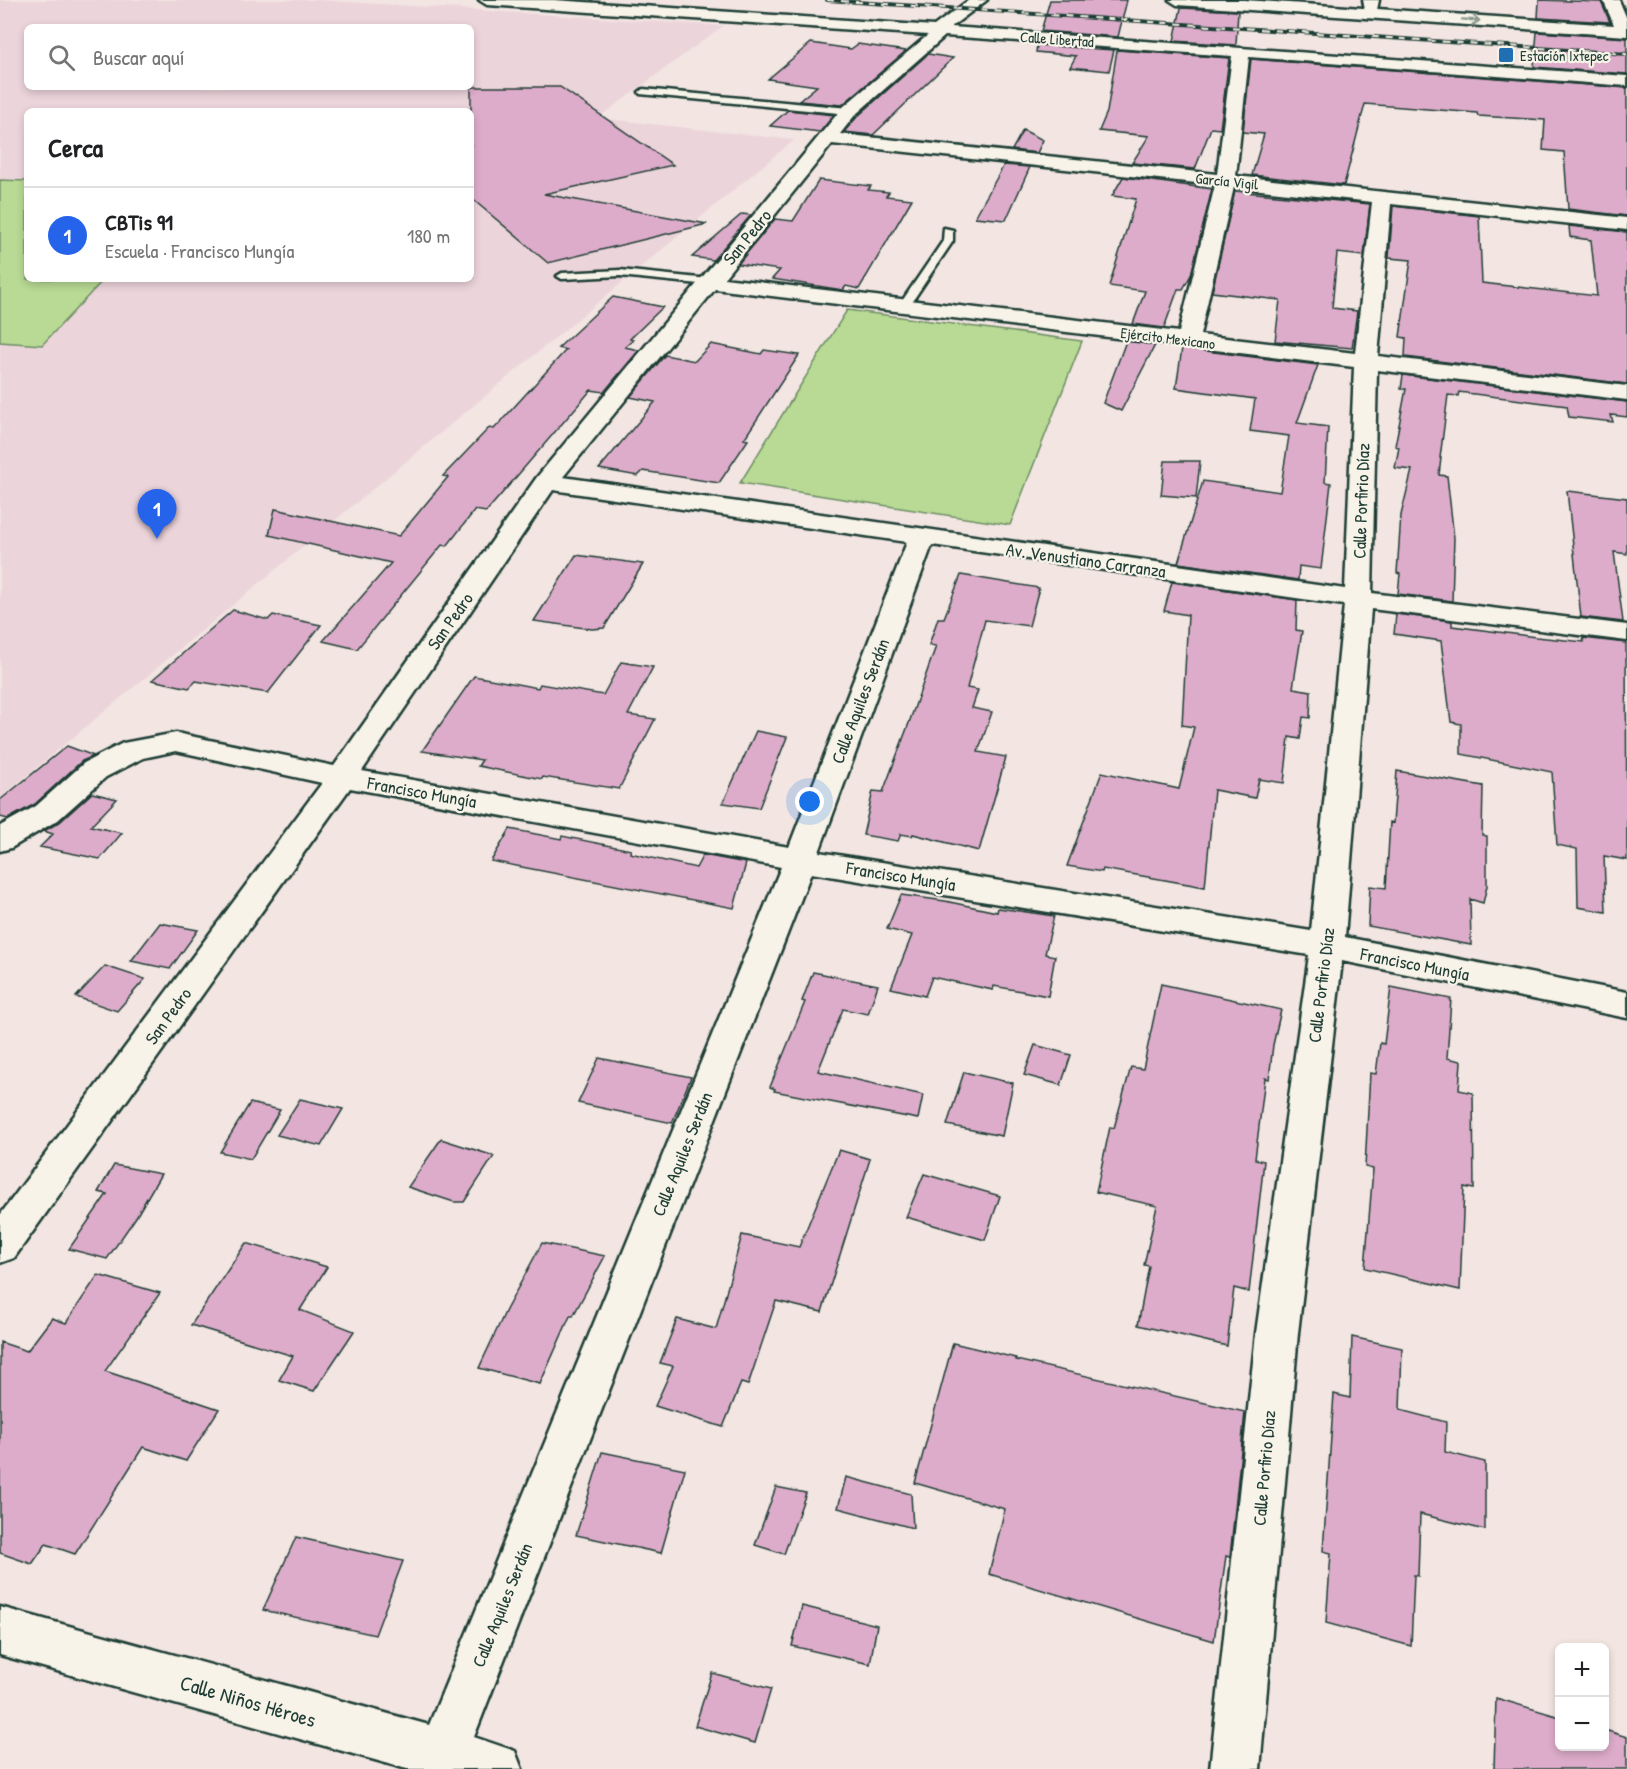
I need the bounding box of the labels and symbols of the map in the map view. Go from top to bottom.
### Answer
one-way arrow [1461,14,1481,25]
street label: Calle Libertad [1019,26,1095,52]
place label: Estación Ixtepec [1520,45,1609,66]
marker: Estación Ixtepec [1497,46,1515,64]
street label: García Vigil [1194,167,1260,195]
street label: San Pedro [717,204,777,270]
street label: Ejército Mexicano [1119,322,1217,354]
street label: Calle Porfirio Díaz [1346,442,1376,559]
pin: 1 [138,490,176,539]
street label: Av. Venustiano Carranza [1005,536,1167,584]
street label: San Pedro [421,587,479,655]
street label: Calle Aquiles Serdán [825,635,895,767]
street label: Francisco Mungía [365,770,479,814]
your location [795,787,824,816]
street label: Francisco Mungía [844,855,957,897]
street label: Calle Porfirio Díaz [1302,926,1340,1044]
street label: Francisco Mungía [1357,941,1472,987]
street label: San Pedro [139,983,197,1049]
street label: Calle Aquiles Serdán [646,1088,718,1220]
street label: Calle Porfirio Díaz [1247,1409,1282,1527]
street label: Calle Aquiles Serdán [466,1539,538,1671]
street label: Calle Niños Héroes [177,1668,319,1734]

